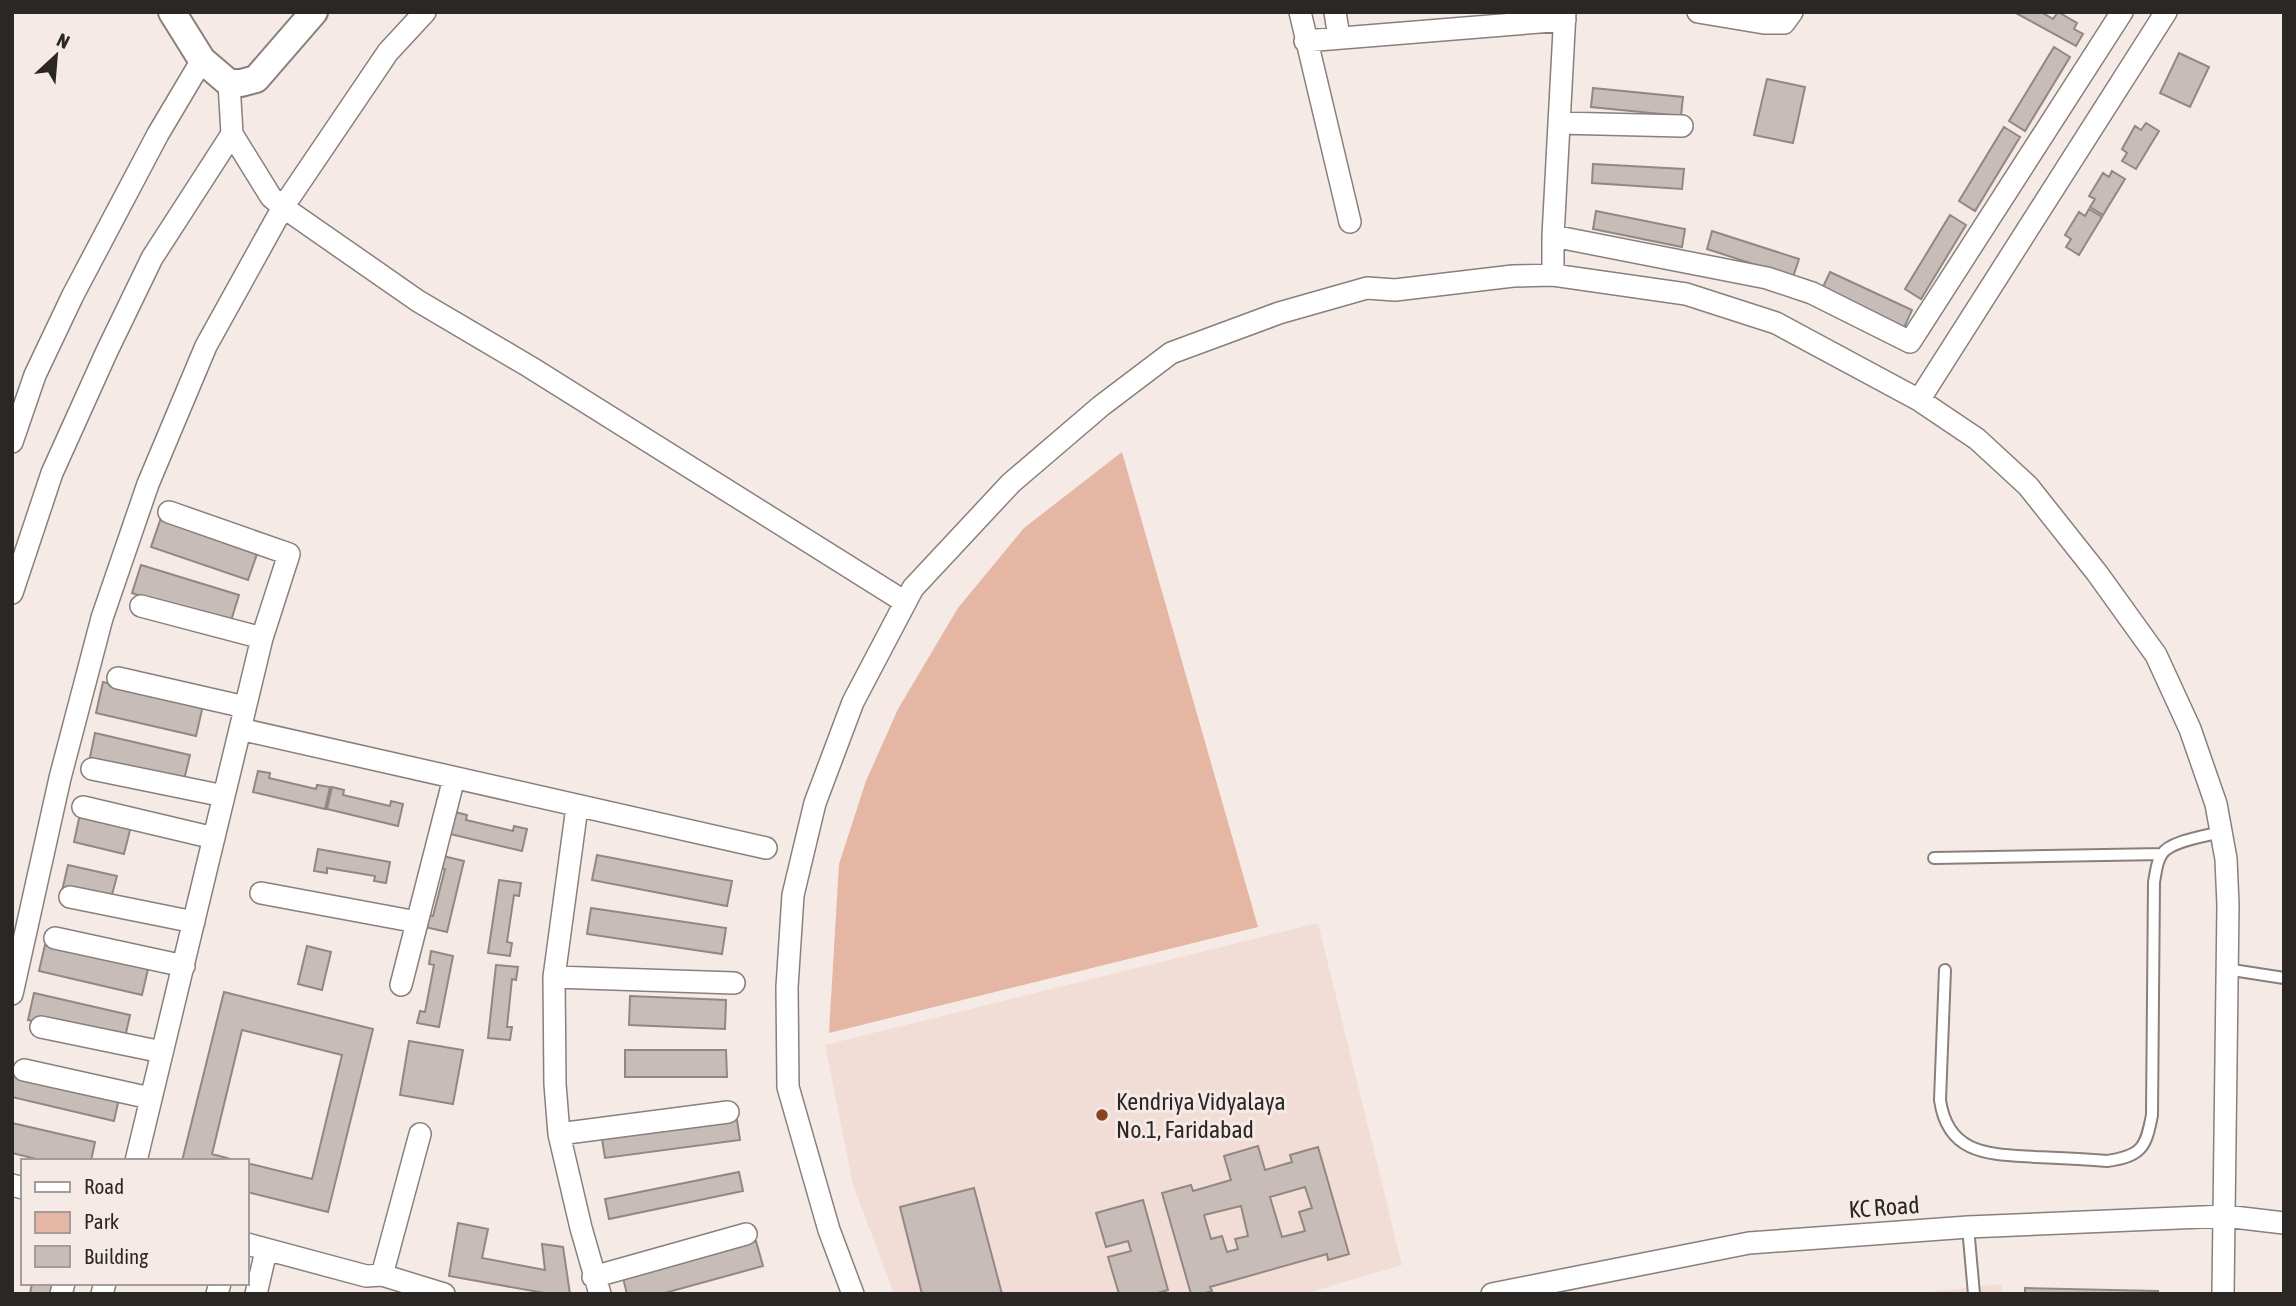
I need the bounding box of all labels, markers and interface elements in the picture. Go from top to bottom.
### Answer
north arrow [21,21,91,91]
text: N [54,28,73,53]
place label: Kendriya Vidyalaya No.1, Faridabad [1116,1088,1286,1143]
marker: Kendriya Vidyalaya No.1, Faridabad [1094,1107,1110,1123]
legend [21,1159,248,1285]
text: Road [84,1174,124,1198]
street label: KC Road [1848,1191,1920,1223]
text: Park [84,1209,119,1233]
text: Building [84,1244,148,1268]

